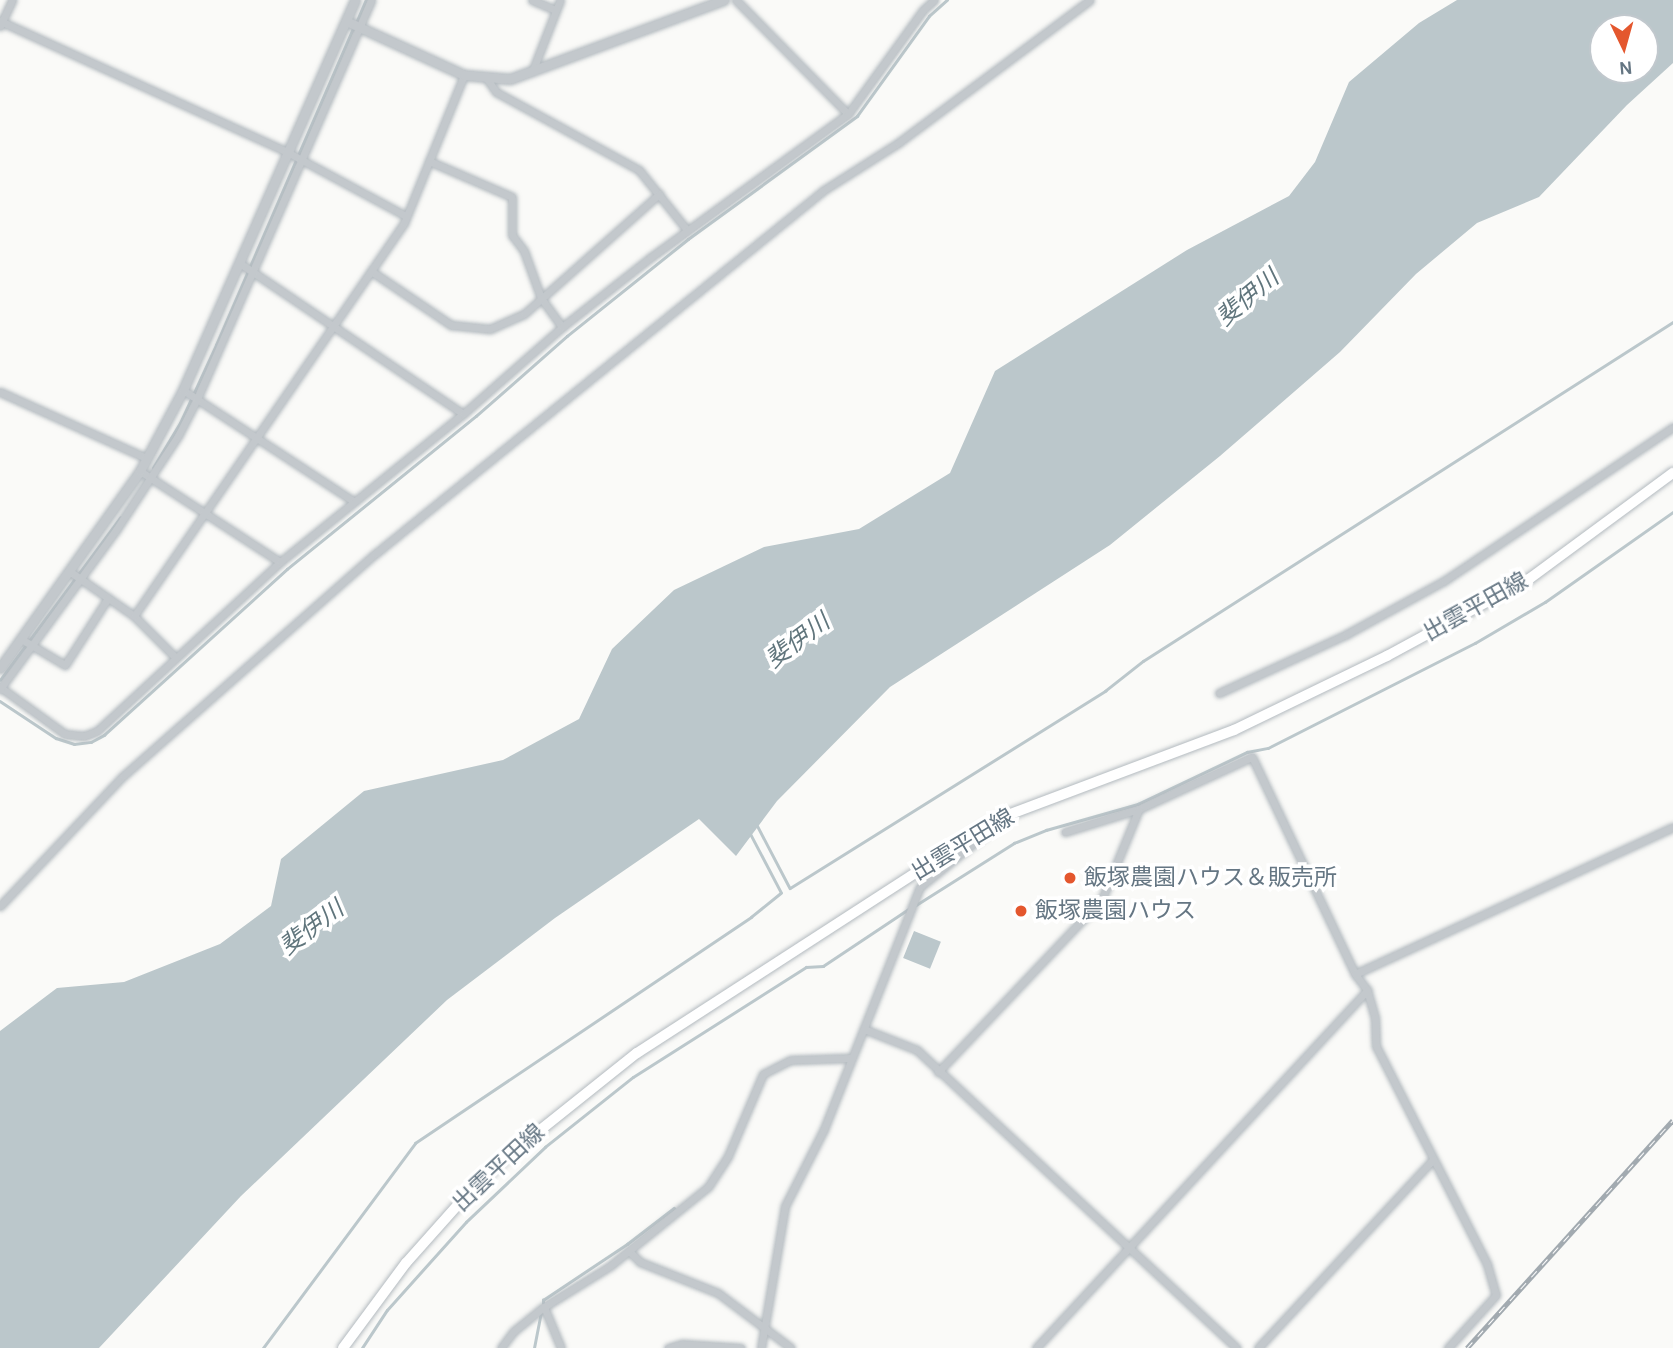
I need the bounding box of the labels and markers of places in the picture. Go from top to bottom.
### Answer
place label: 飯塚農園ハウス＆販売所 [1084,864,1337,892]
marker: 飯塚農園ハウス＆販売所 [1062,870,1078,886]
place label: 飯塚農園ハウス [1035,897,1196,925]
marker: 飯塚農園ハウス [1013,903,1029,919]

